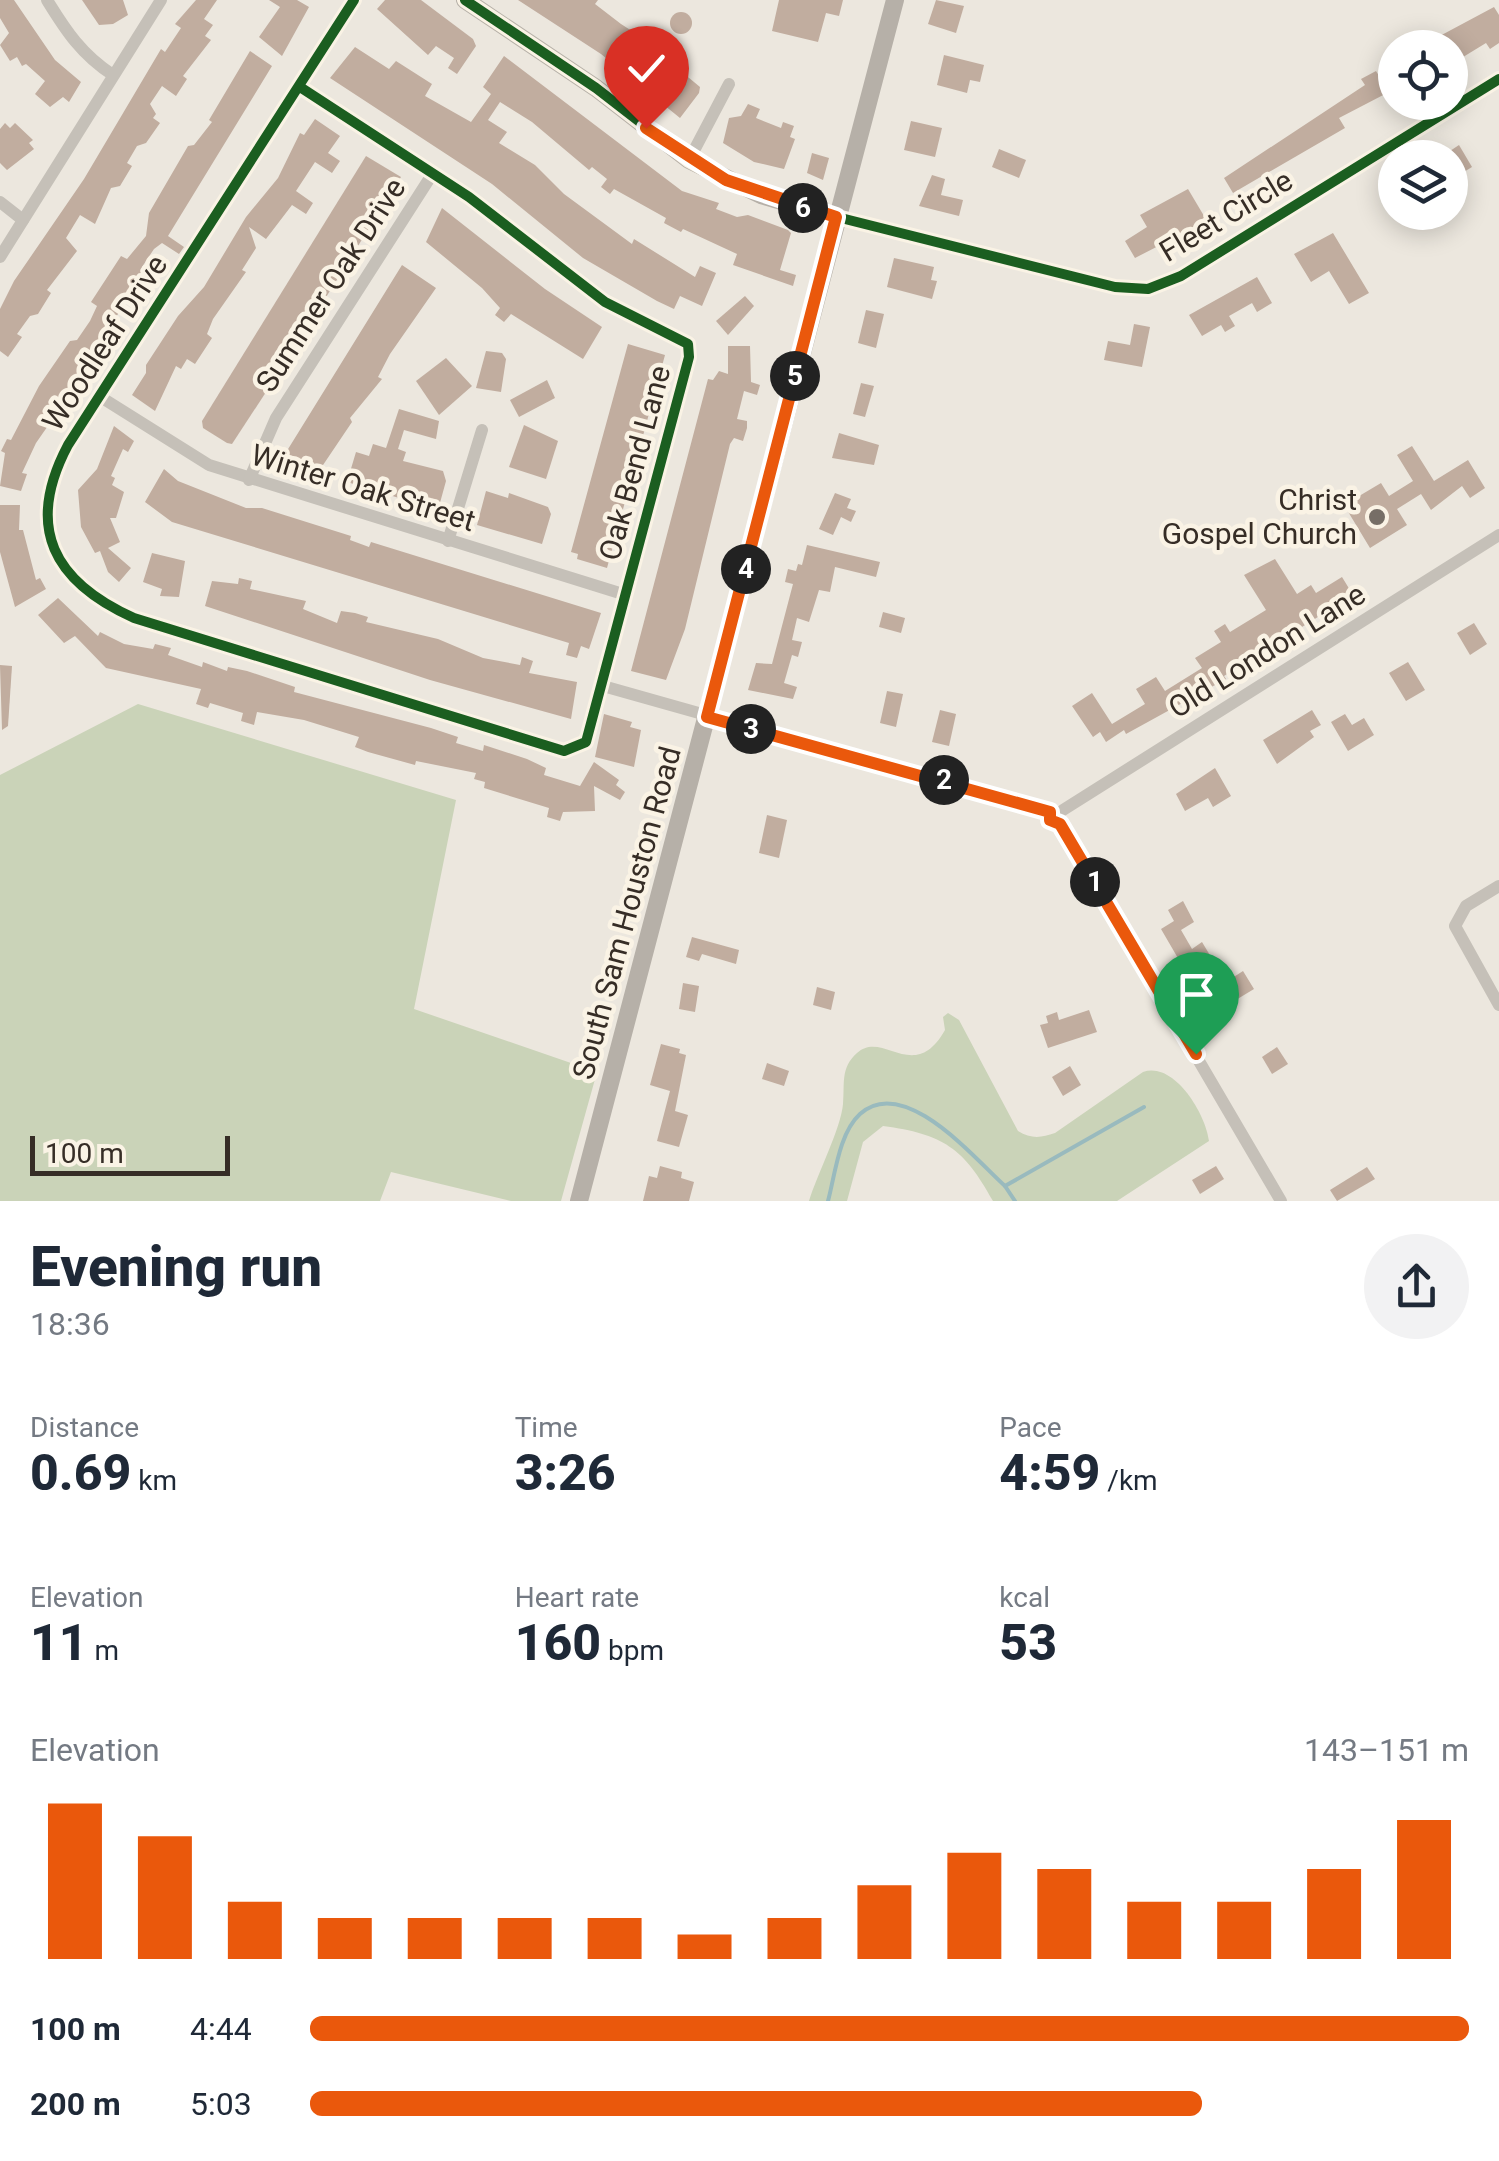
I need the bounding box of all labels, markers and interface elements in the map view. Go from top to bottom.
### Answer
pin [604,26,689,129]
map controls [1378,30,1468,230]
button: locate [1378,30,1468,120]
icon: check [619,41,674,96]
button: layers [1378,140,1468,230]
street label: Fleet Circle [1153,162,1298,269]
street label: Summer Oak Drive [249,171,413,398]
pin: 6 [778,183,828,233]
text: 6 [795,191,811,224]
street label: Woodleaf Drive [35,248,174,437]
pin: 5 [770,351,820,401]
text: 5 [787,359,803,392]
street label: Oak Bend Lane [592,362,677,564]
street label: Winter Oak Street [247,437,479,538]
place label: Christ Gospel Church [1162,482,1357,551]
marker: Christ Gospel Church [1366,506,1388,528]
pin: 4 [721,544,771,594]
text: 4 [738,552,754,585]
street label: Old London Lane [1162,576,1371,725]
pin: 3 [726,704,776,754]
text: 3 [743,712,759,745]
street label: South Sam Houston Road [565,743,688,1083]
pin: 2 [919,755,969,805]
text: 2 [936,763,952,796]
pin: 1 [1070,857,1120,907]
text: 1 [1087,865,1103,898]
pin [1154,952,1239,1055]
icon: arrive [1169,967,1224,1022]
scale bar [30,1131,230,1176]
text: 100 m [45,1137,124,1170]
button: share [1364,1234,1469,1339]
text: Evening run [30,1235,322,1299]
text: 18:36 [30,1305,110,1343]
text: Distance [30,1411,139,1444]
text: Time [515,1411,578,1444]
text: Pace [999,1411,1062,1444]
text: 0.69 [30,1444,131,1502]
text: 3:26 [515,1444,616,1502]
text: 4:59 [999,1444,1100,1502]
text: km [131,1464,177,1497]
text: /km [1100,1464,1158,1497]
text: Elevation [30,1581,143,1614]
text: Heart rate [515,1581,639,1614]
text: kcal [999,1581,1050,1614]
text: 11 [30,1614,88,1672]
text: 160 [515,1614,601,1672]
text: 53 [999,1614,1057,1672]
text: m [88,1634,119,1667]
text: bpm [601,1634,664,1667]
text: Elevation [30,1731,160,1769]
text: 143–151 m [1304,1731,1469,1769]
text: 100 m [30,2010,121,2048]
text: 4:44 [190,2010,252,2048]
text: 200 m [30,2085,121,2123]
text: 5:03 [190,2085,252,2123]

